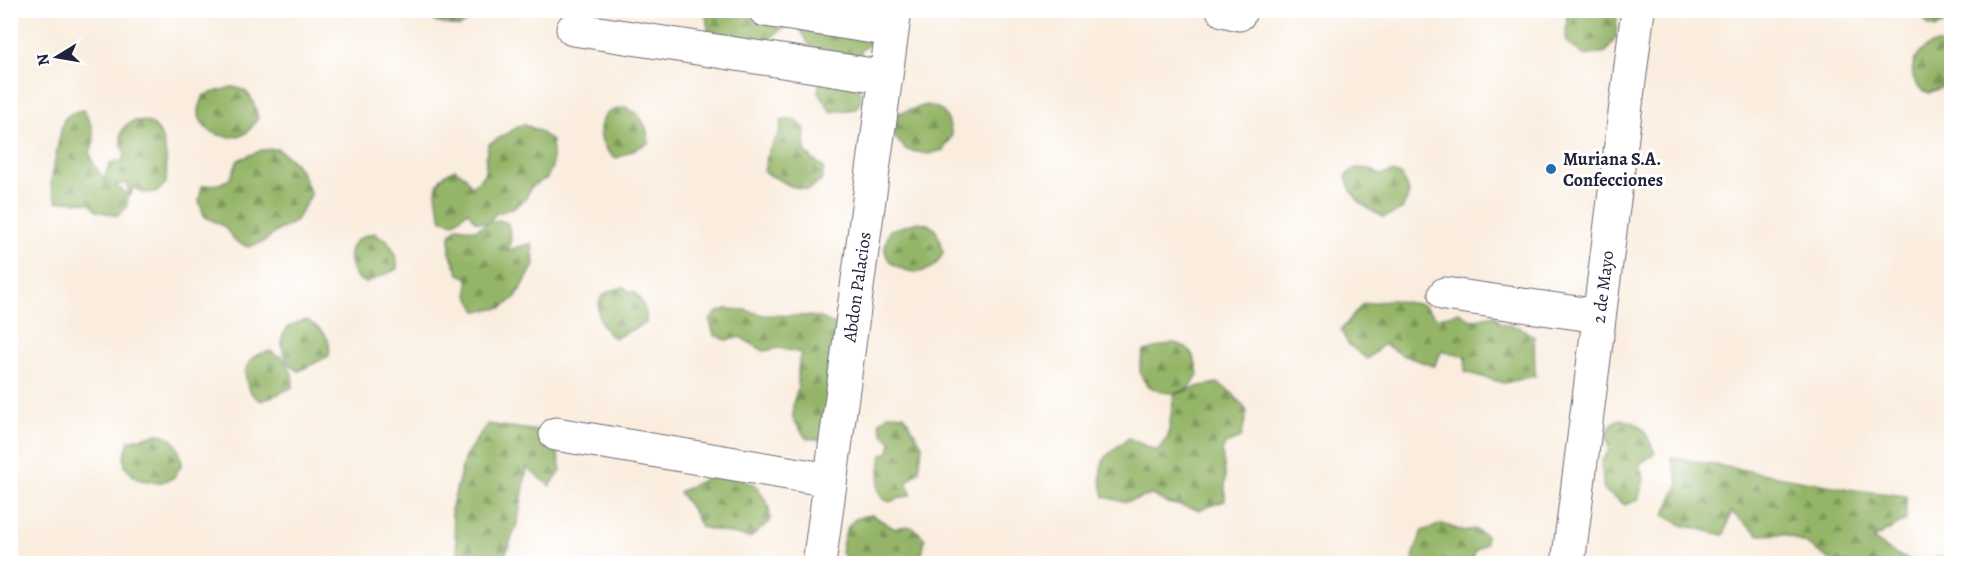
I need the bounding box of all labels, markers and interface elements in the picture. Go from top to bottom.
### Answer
north arrow [27,27,87,87]
text: N [31,52,55,67]
place label: Muriana S.A. Confecciones [1563,147,1663,192]
marker: Muriana S.A. Confecciones [1544,162,1558,176]
street label: Abdon Palacios [837,230,877,345]
street label: 2 de Mayo [1587,249,1619,325]

